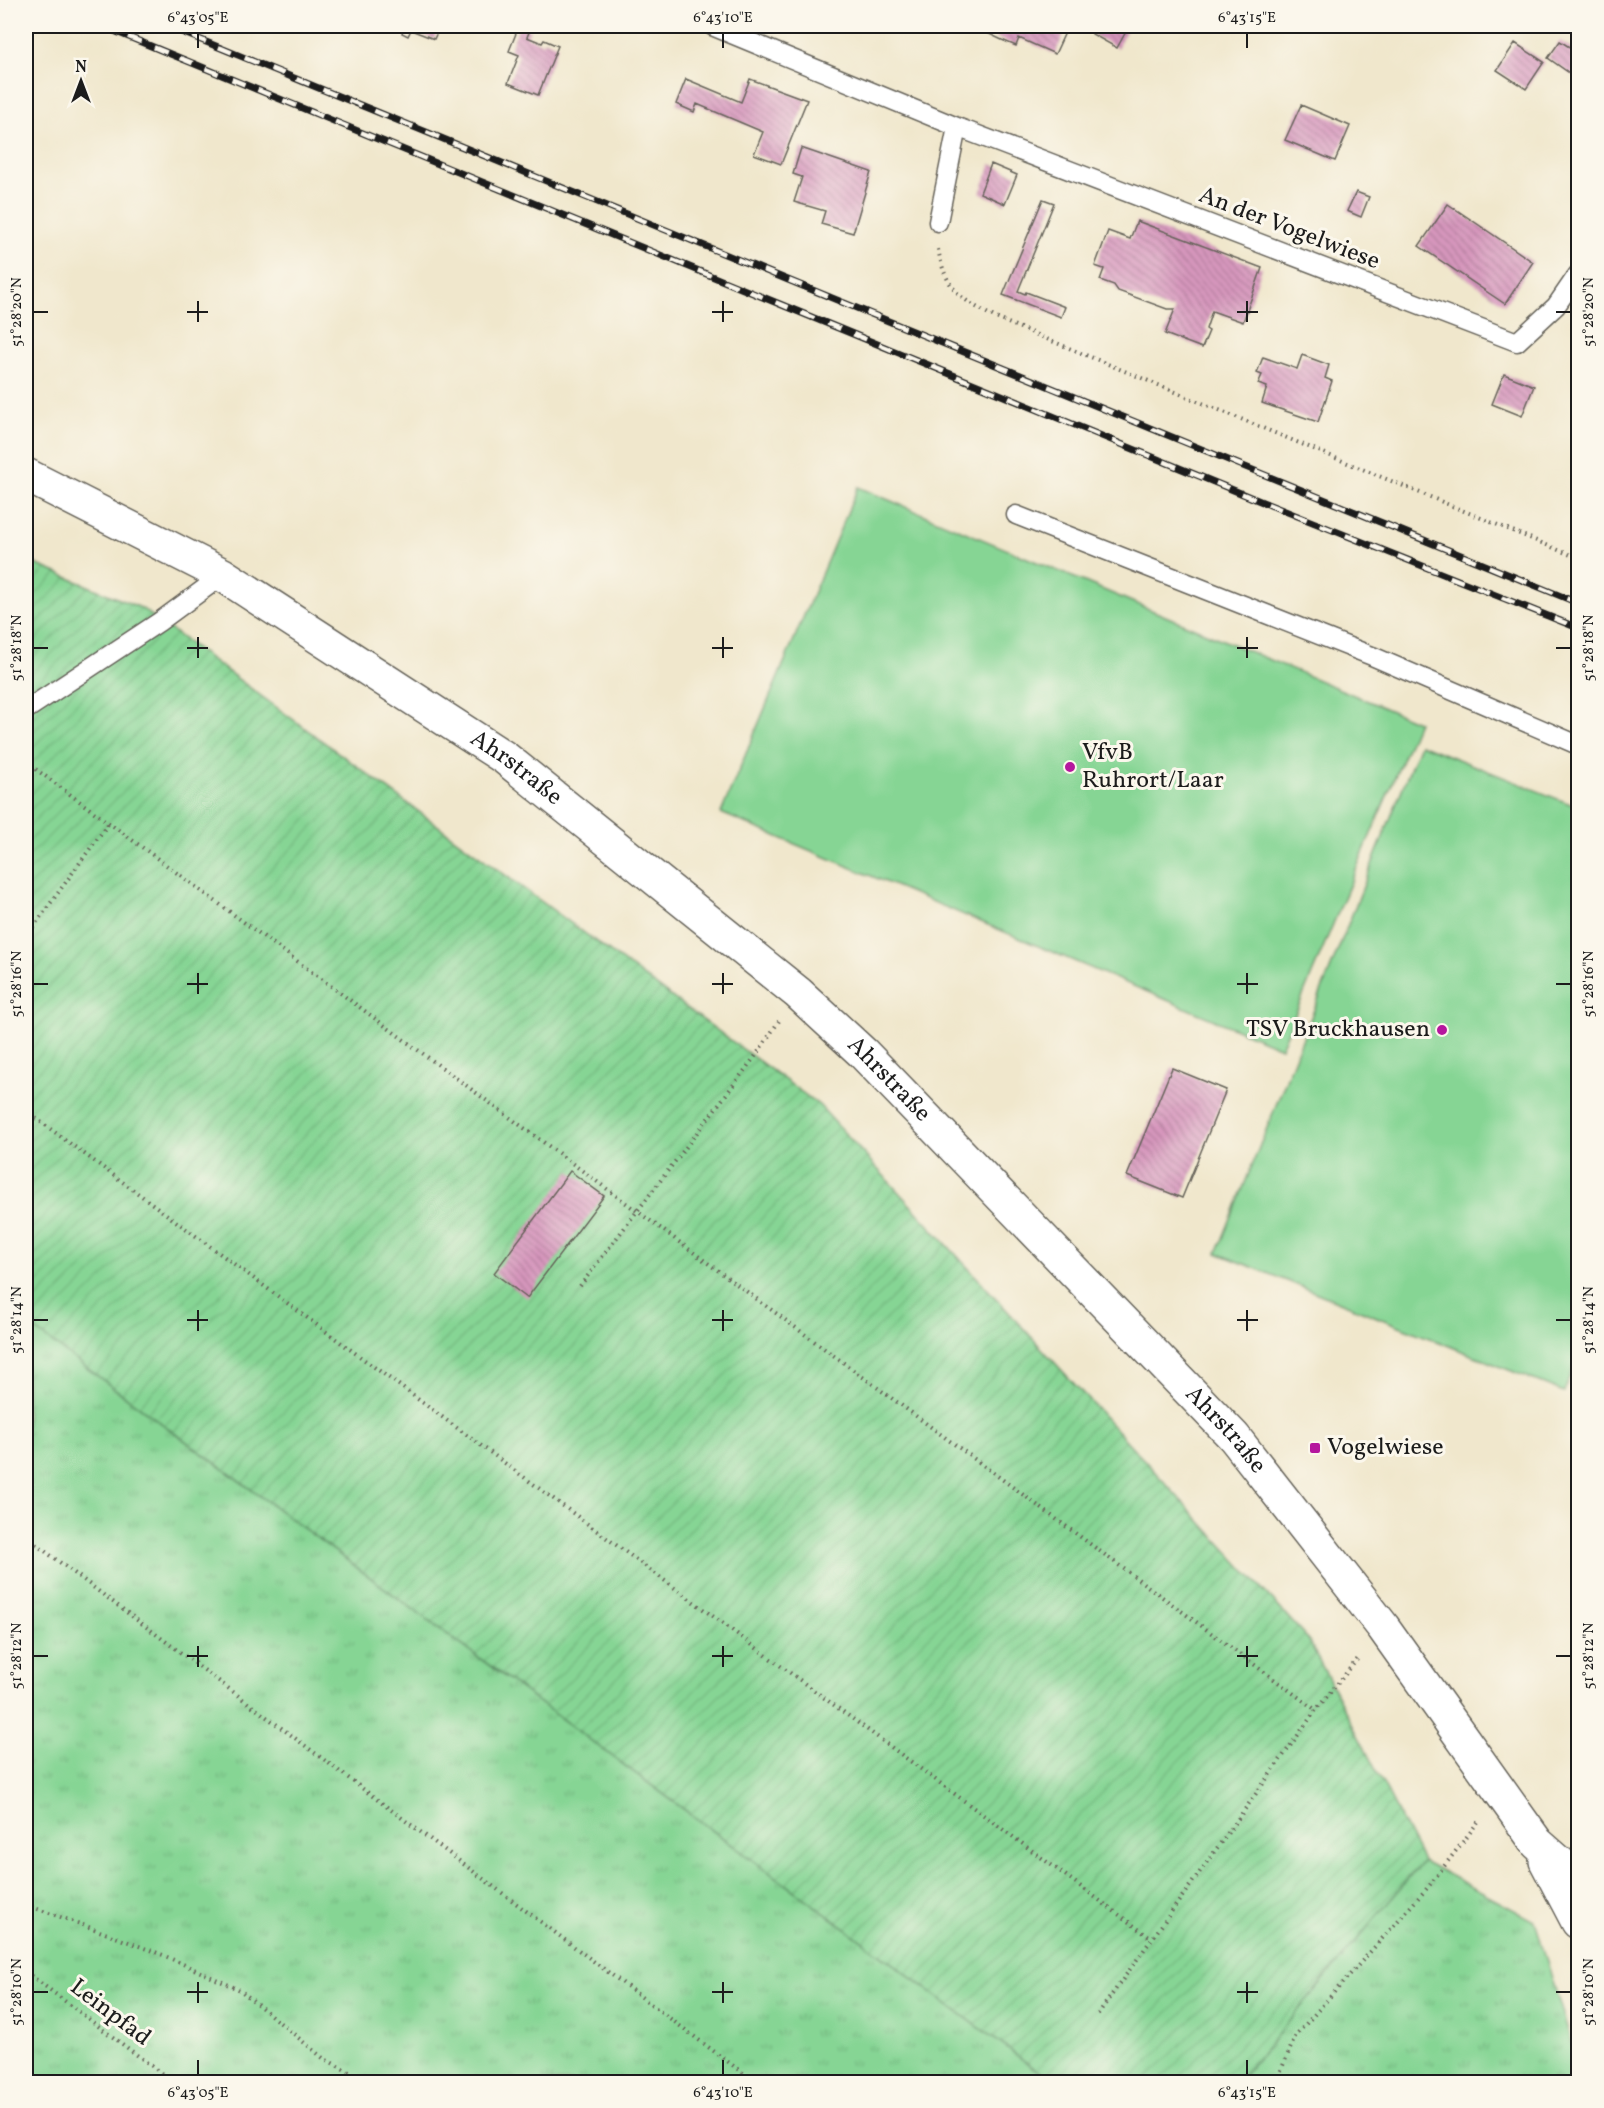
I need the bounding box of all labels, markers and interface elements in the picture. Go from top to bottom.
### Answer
text: 6°43'05"E [168,8,228,29]
text: 6°43'10"E [693,8,753,29]
text: 6°43'15"E [1218,8,1276,29]
north arrow [51,51,111,111]
text: N [75,57,87,79]
street label: An der Vogelwiese [1193,179,1385,279]
text: 51°28'20"N [7,277,28,347]
text: 51°28'20"N [1579,277,1600,347]
text: 51°28'18"N [7,615,28,681]
text: 51°28'18"N [1579,615,1600,681]
street label: Ahrstraße [463,723,569,814]
place label: VfvB Ruhrort/Laar [1082,736,1224,798]
marker: VfvB Ruhrort/Laar [1063,760,1077,774]
text: 51°28'16"N [7,951,28,1017]
text: 51°28'16"N [1579,951,1600,1017]
place label: TSV Bruckhausen [1246,1013,1430,1047]
marker: TSV Bruckhausen [1435,1023,1449,1037]
street label: Ahrstraße [839,1029,938,1130]
text: 51°28'14"N [7,1286,28,1354]
text: 51°28'14"N [1579,1286,1600,1354]
street label: Ahrstraße [1177,1378,1274,1481]
place label: Vogelwiese [1327,1431,1444,1465]
marker: Vogelwiese [1308,1441,1322,1455]
text: 51°28'12"N [7,1623,28,1690]
text: 51°28'12"N [1579,1623,1600,1690]
text: 51°28'10"N [7,1958,28,2026]
text: 51°28'10"N [1579,1958,1600,2026]
street label: Leinpfad [62,1971,158,2055]
text: 6°43'05"E [168,2083,228,2104]
text: 6°43'10"E [693,2083,753,2104]
text: 6°43'15"E [1218,2083,1276,2104]

